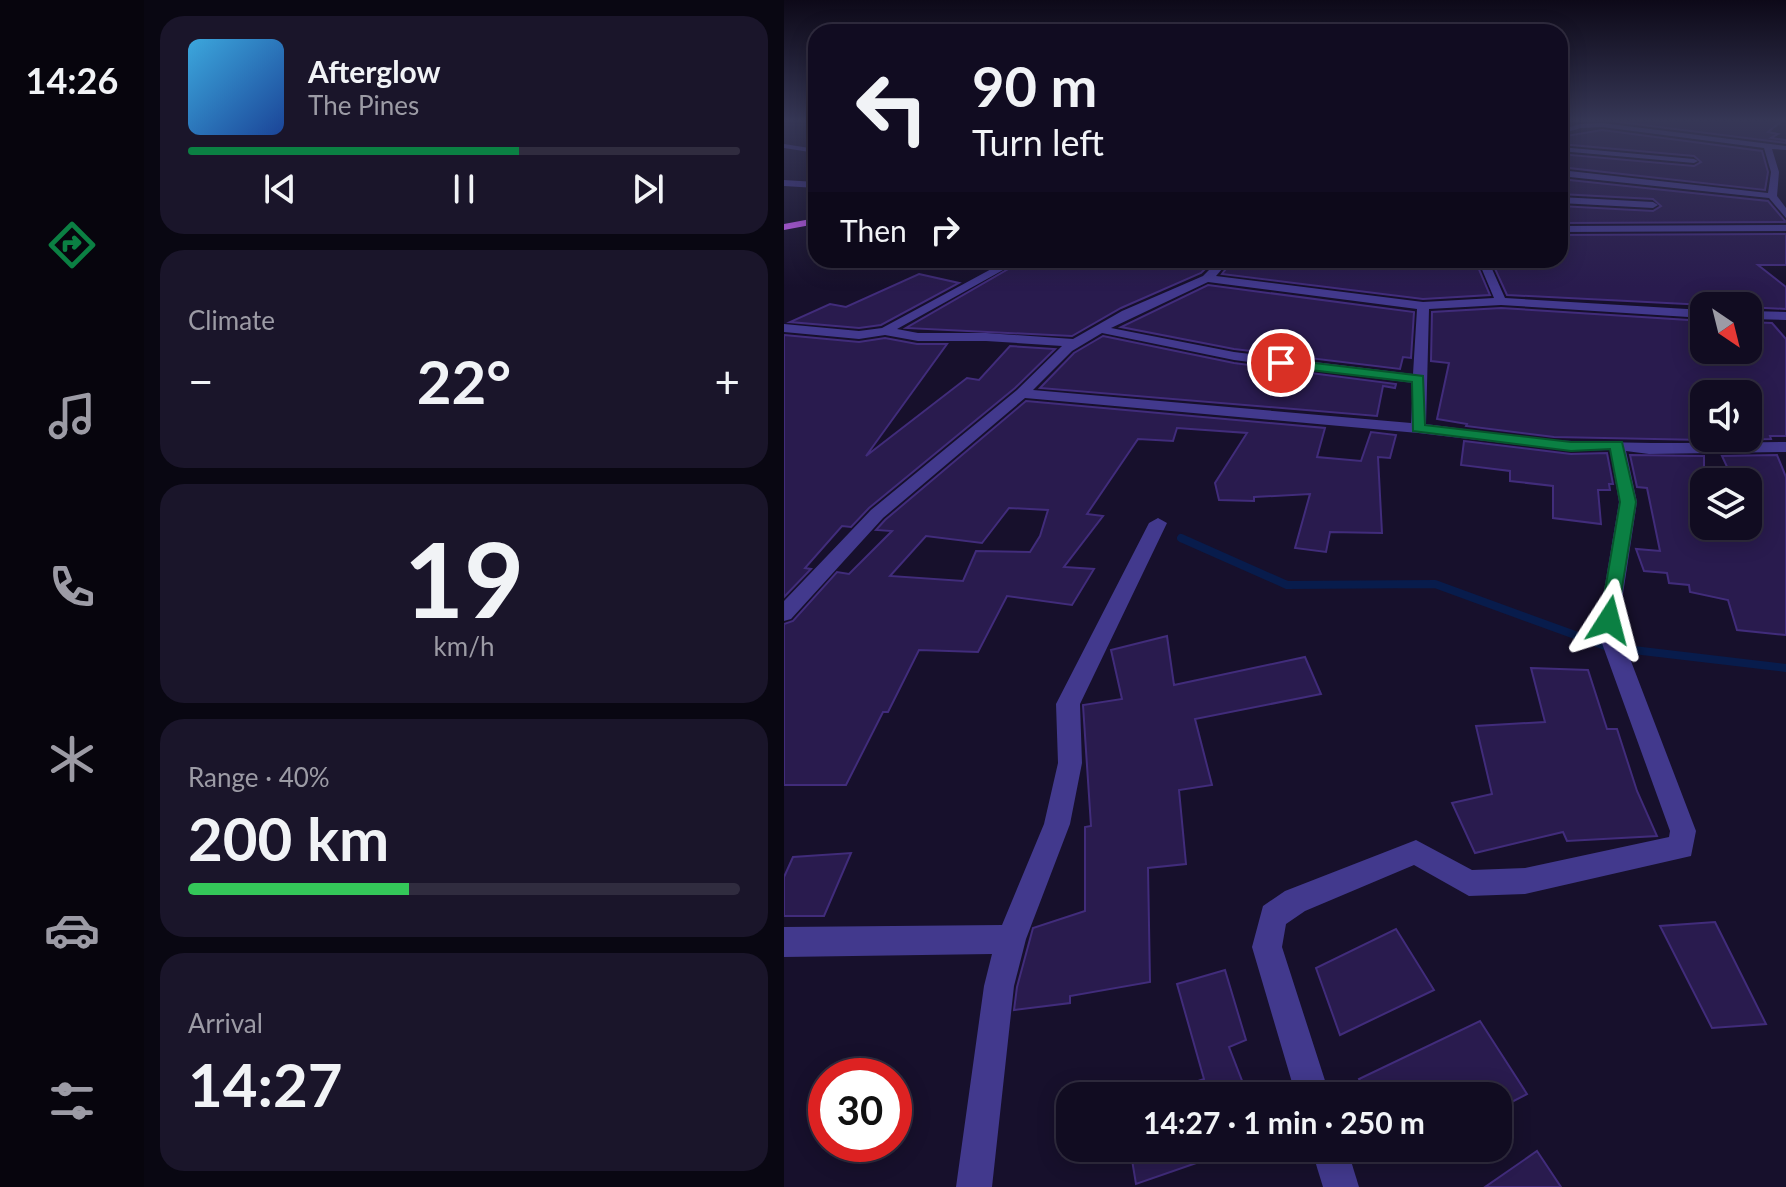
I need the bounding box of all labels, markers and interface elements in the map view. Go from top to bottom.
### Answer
text: 90 m [972,52,1097,119]
text: Afterglow [308,53,441,89]
icon: left [840,56,944,160]
text: 14:26 [26,58,118,102]
text: The Pines [308,89,419,121]
text: Turn left [972,120,1104,164]
icon: previous [258,167,302,211]
icon: pause [442,167,486,211]
icon: next [626,167,670,211]
icon: right [923,208,967,252]
text: Then [840,212,907,248]
icon: directions [44,217,100,273]
north arrow [1690,292,1762,364]
map controls [1690,292,1762,540]
text: Climate [188,304,275,336]
pin [1247,329,1315,397]
icon: arrive [1259,341,1303,385]
text: 22° [417,345,511,417]
text: − [188,355,214,407]
text: + [714,355,740,407]
button: sound [1690,380,1762,452]
icon: music [44,388,100,444]
button: layers [1690,468,1762,540]
text: 19 [404,515,524,640]
icon: phone [44,559,100,615]
position arrow [1567,578,1651,662]
text: km/h [434,630,494,662]
icon: climate [44,731,100,787]
text: Range · 40% [188,761,330,793]
text: 200 km [188,802,389,874]
icon: car [44,902,100,958]
text: Arrival [188,1007,263,1039]
text: 14:27 [188,1048,343,1120]
speed limit sign: 30 [808,1058,912,1162]
icon: filters [44,1073,100,1129]
text: 14:27 · 1 min · 250 m [1143,1104,1425,1140]

